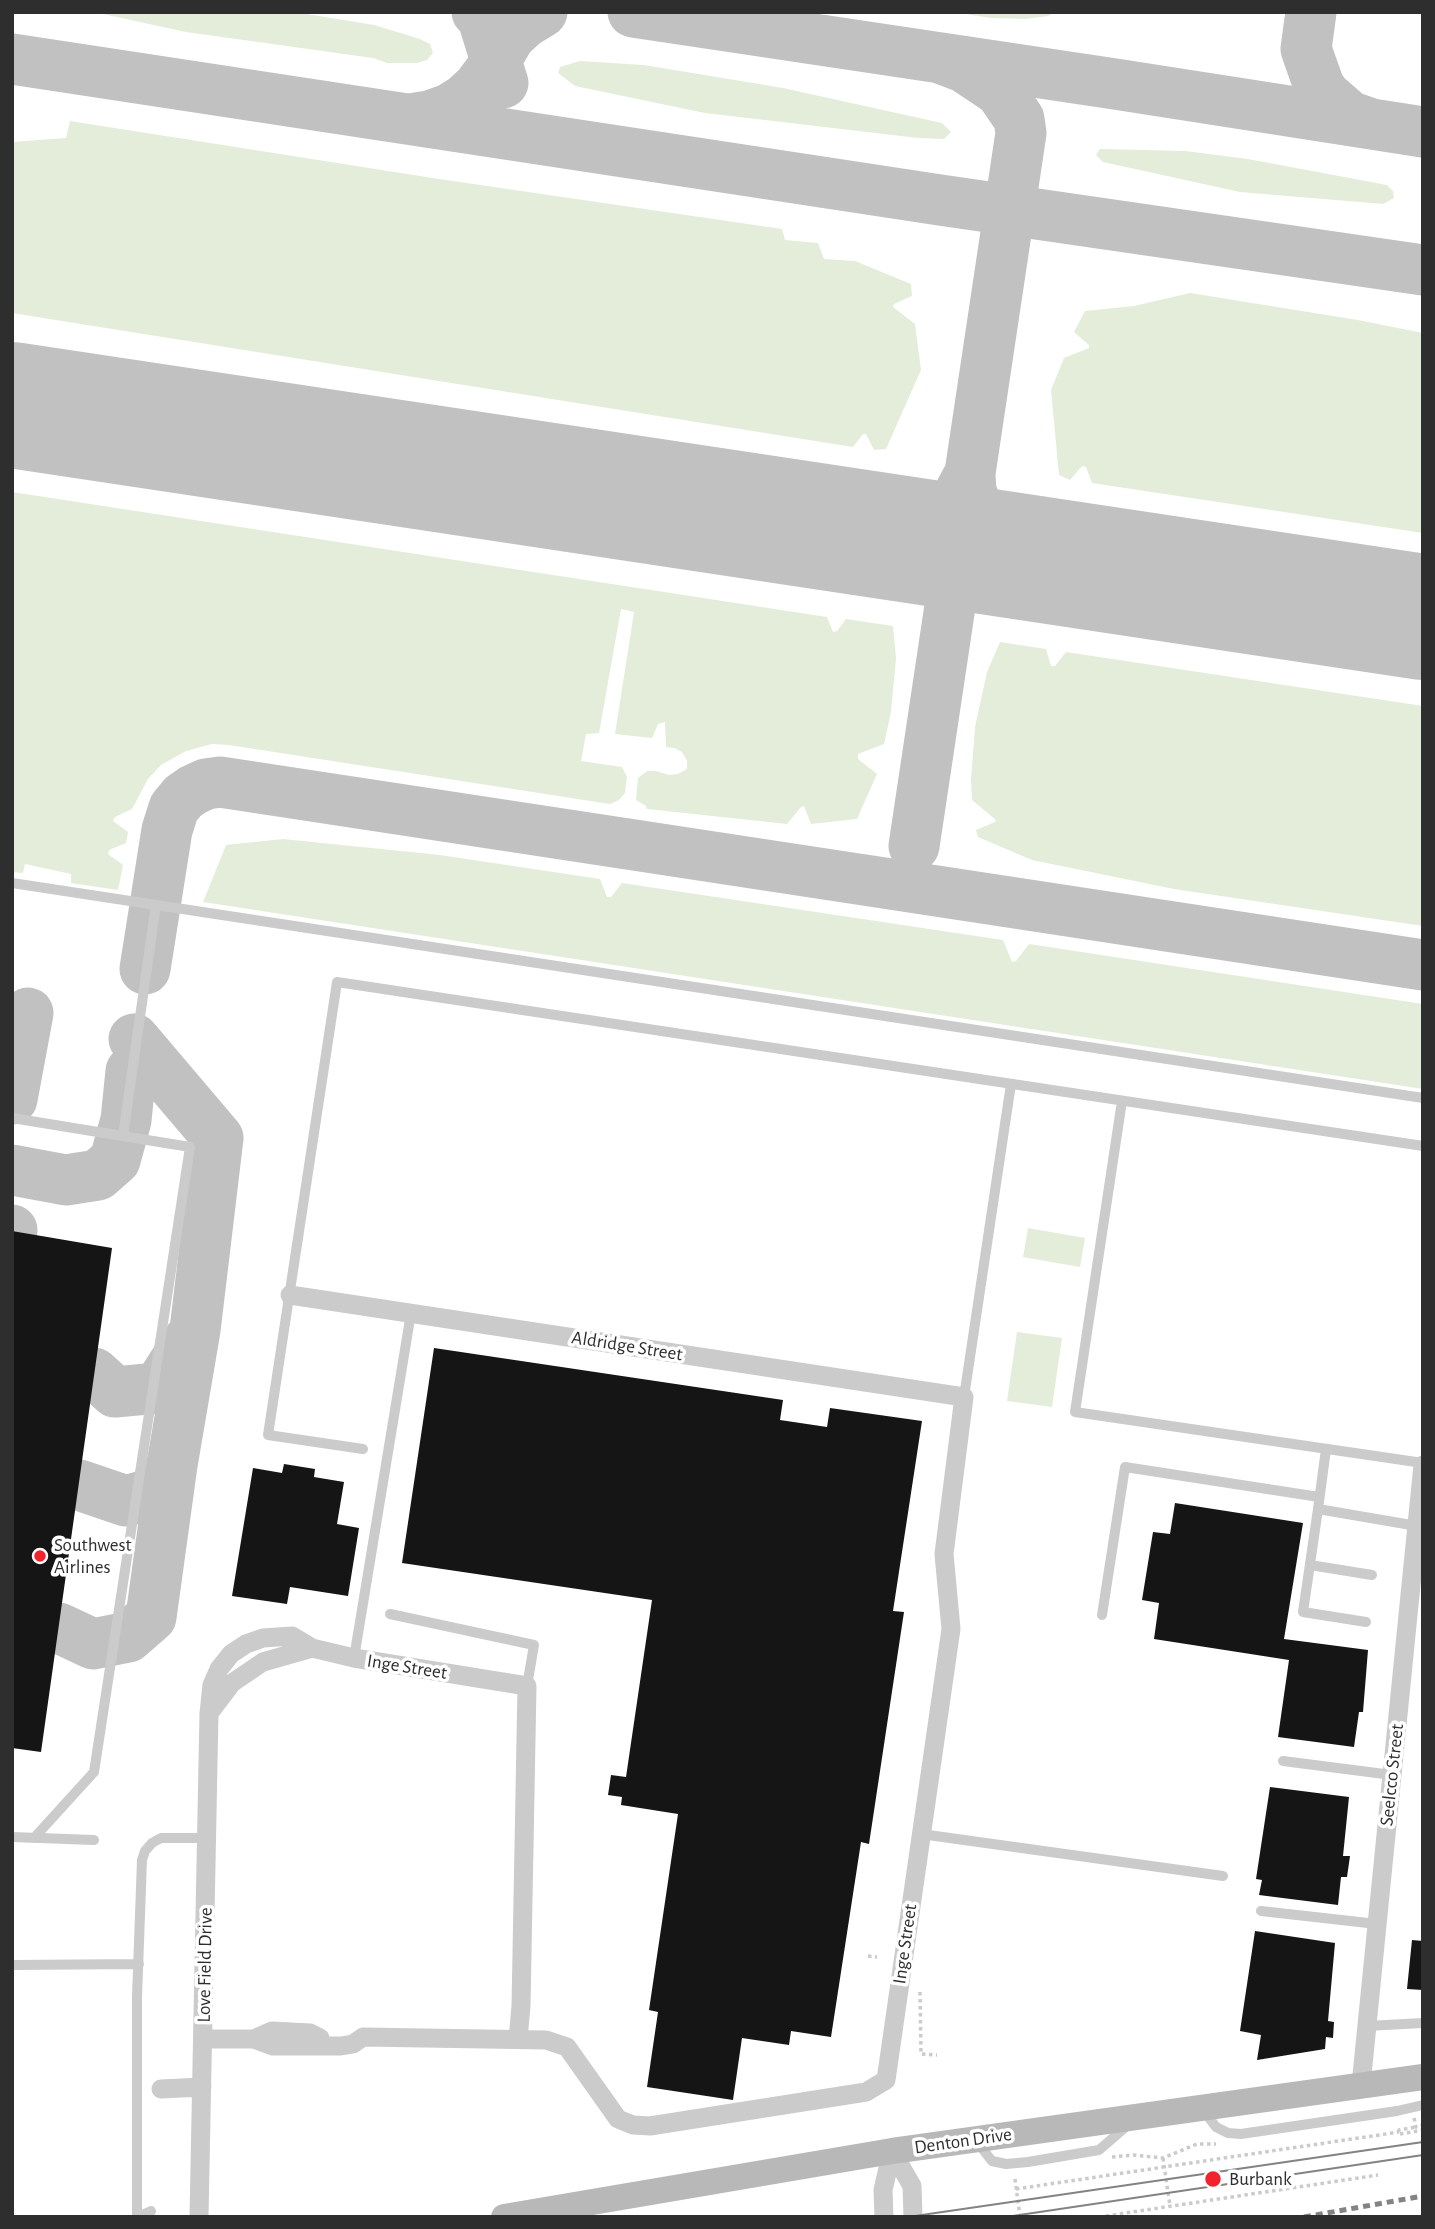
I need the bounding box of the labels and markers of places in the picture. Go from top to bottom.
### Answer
place label: Southwest Airlines [54,1534,132,1578]
marker: Southwest Airlines [32,1548,48,1564]
place label: Burbank [1229,2168,1292,2190]
marker: Burbank [1203,2169,1223,2189]

